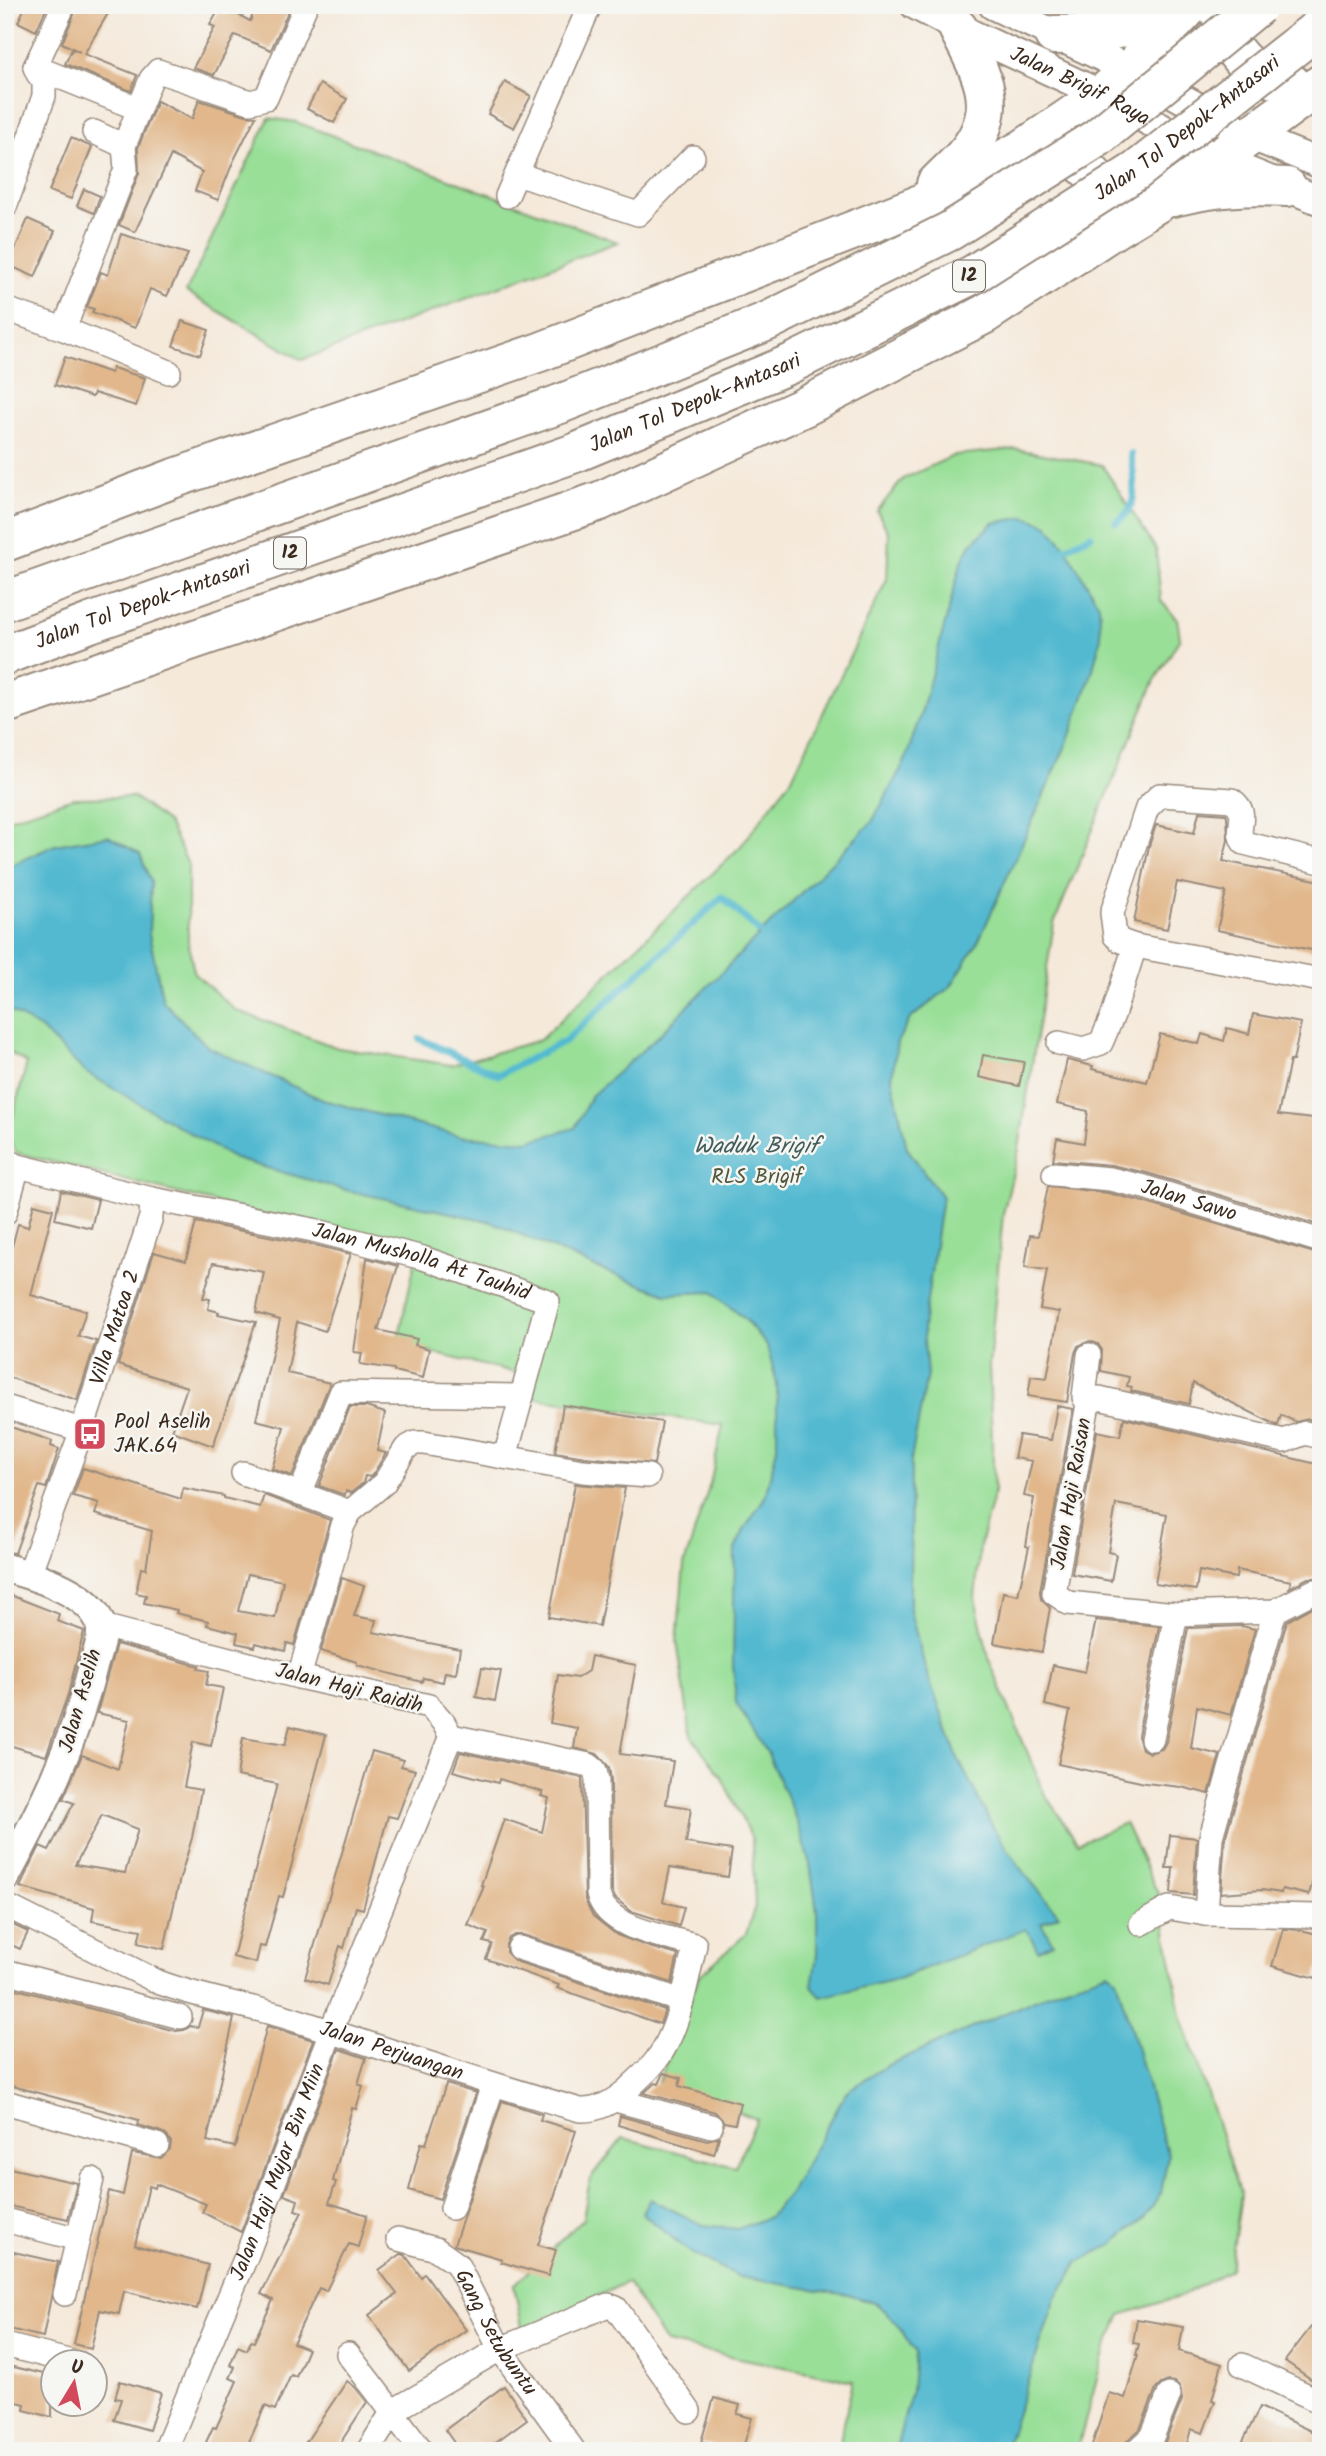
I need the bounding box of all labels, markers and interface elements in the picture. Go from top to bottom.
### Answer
street label: Jalan Brigif Raya [1004,38,1156,135]
street label: Jalan Tol Depok–Antasari [1088,46,1289,210]
road number: 12 [953,260,985,292]
street label: Jalan Tol Depok–Antasari [584,344,808,462]
road number: 12 [274,538,306,568]
street label: Jalan Tol Depok–Antasari [31,551,256,659]
water label: Waduk Brigif [694,1129,824,1165]
park label: RLS Brigif [711,1161,805,1194]
street label: Jalan Sawo [1137,1170,1241,1231]
street label: Jalan Musholla At Tauhid [308,1214,535,1310]
street label: Villa Matoa 2 [81,1266,149,1390]
place label: Pool Aselih JAK.64 [114,1406,211,1463]
bus stop icon: Pool Aselih JAK.64 [71,1415,109,1453]
street label: Jalan Haji Raisan [1042,1415,1102,1573]
street label: Jalan Aselih [50,1645,112,1757]
street label: Jalan Haji Raidih [272,1655,426,1723]
street label: Jalan Perjuangan [315,2012,468,2090]
street label: Jalan Haji Mujar Bin Miin [221,2059,334,2286]
street label: Gang Setubuntu [446,2264,545,2403]
north arrow [38,2348,108,2418]
text: U [68,2352,85,2384]

